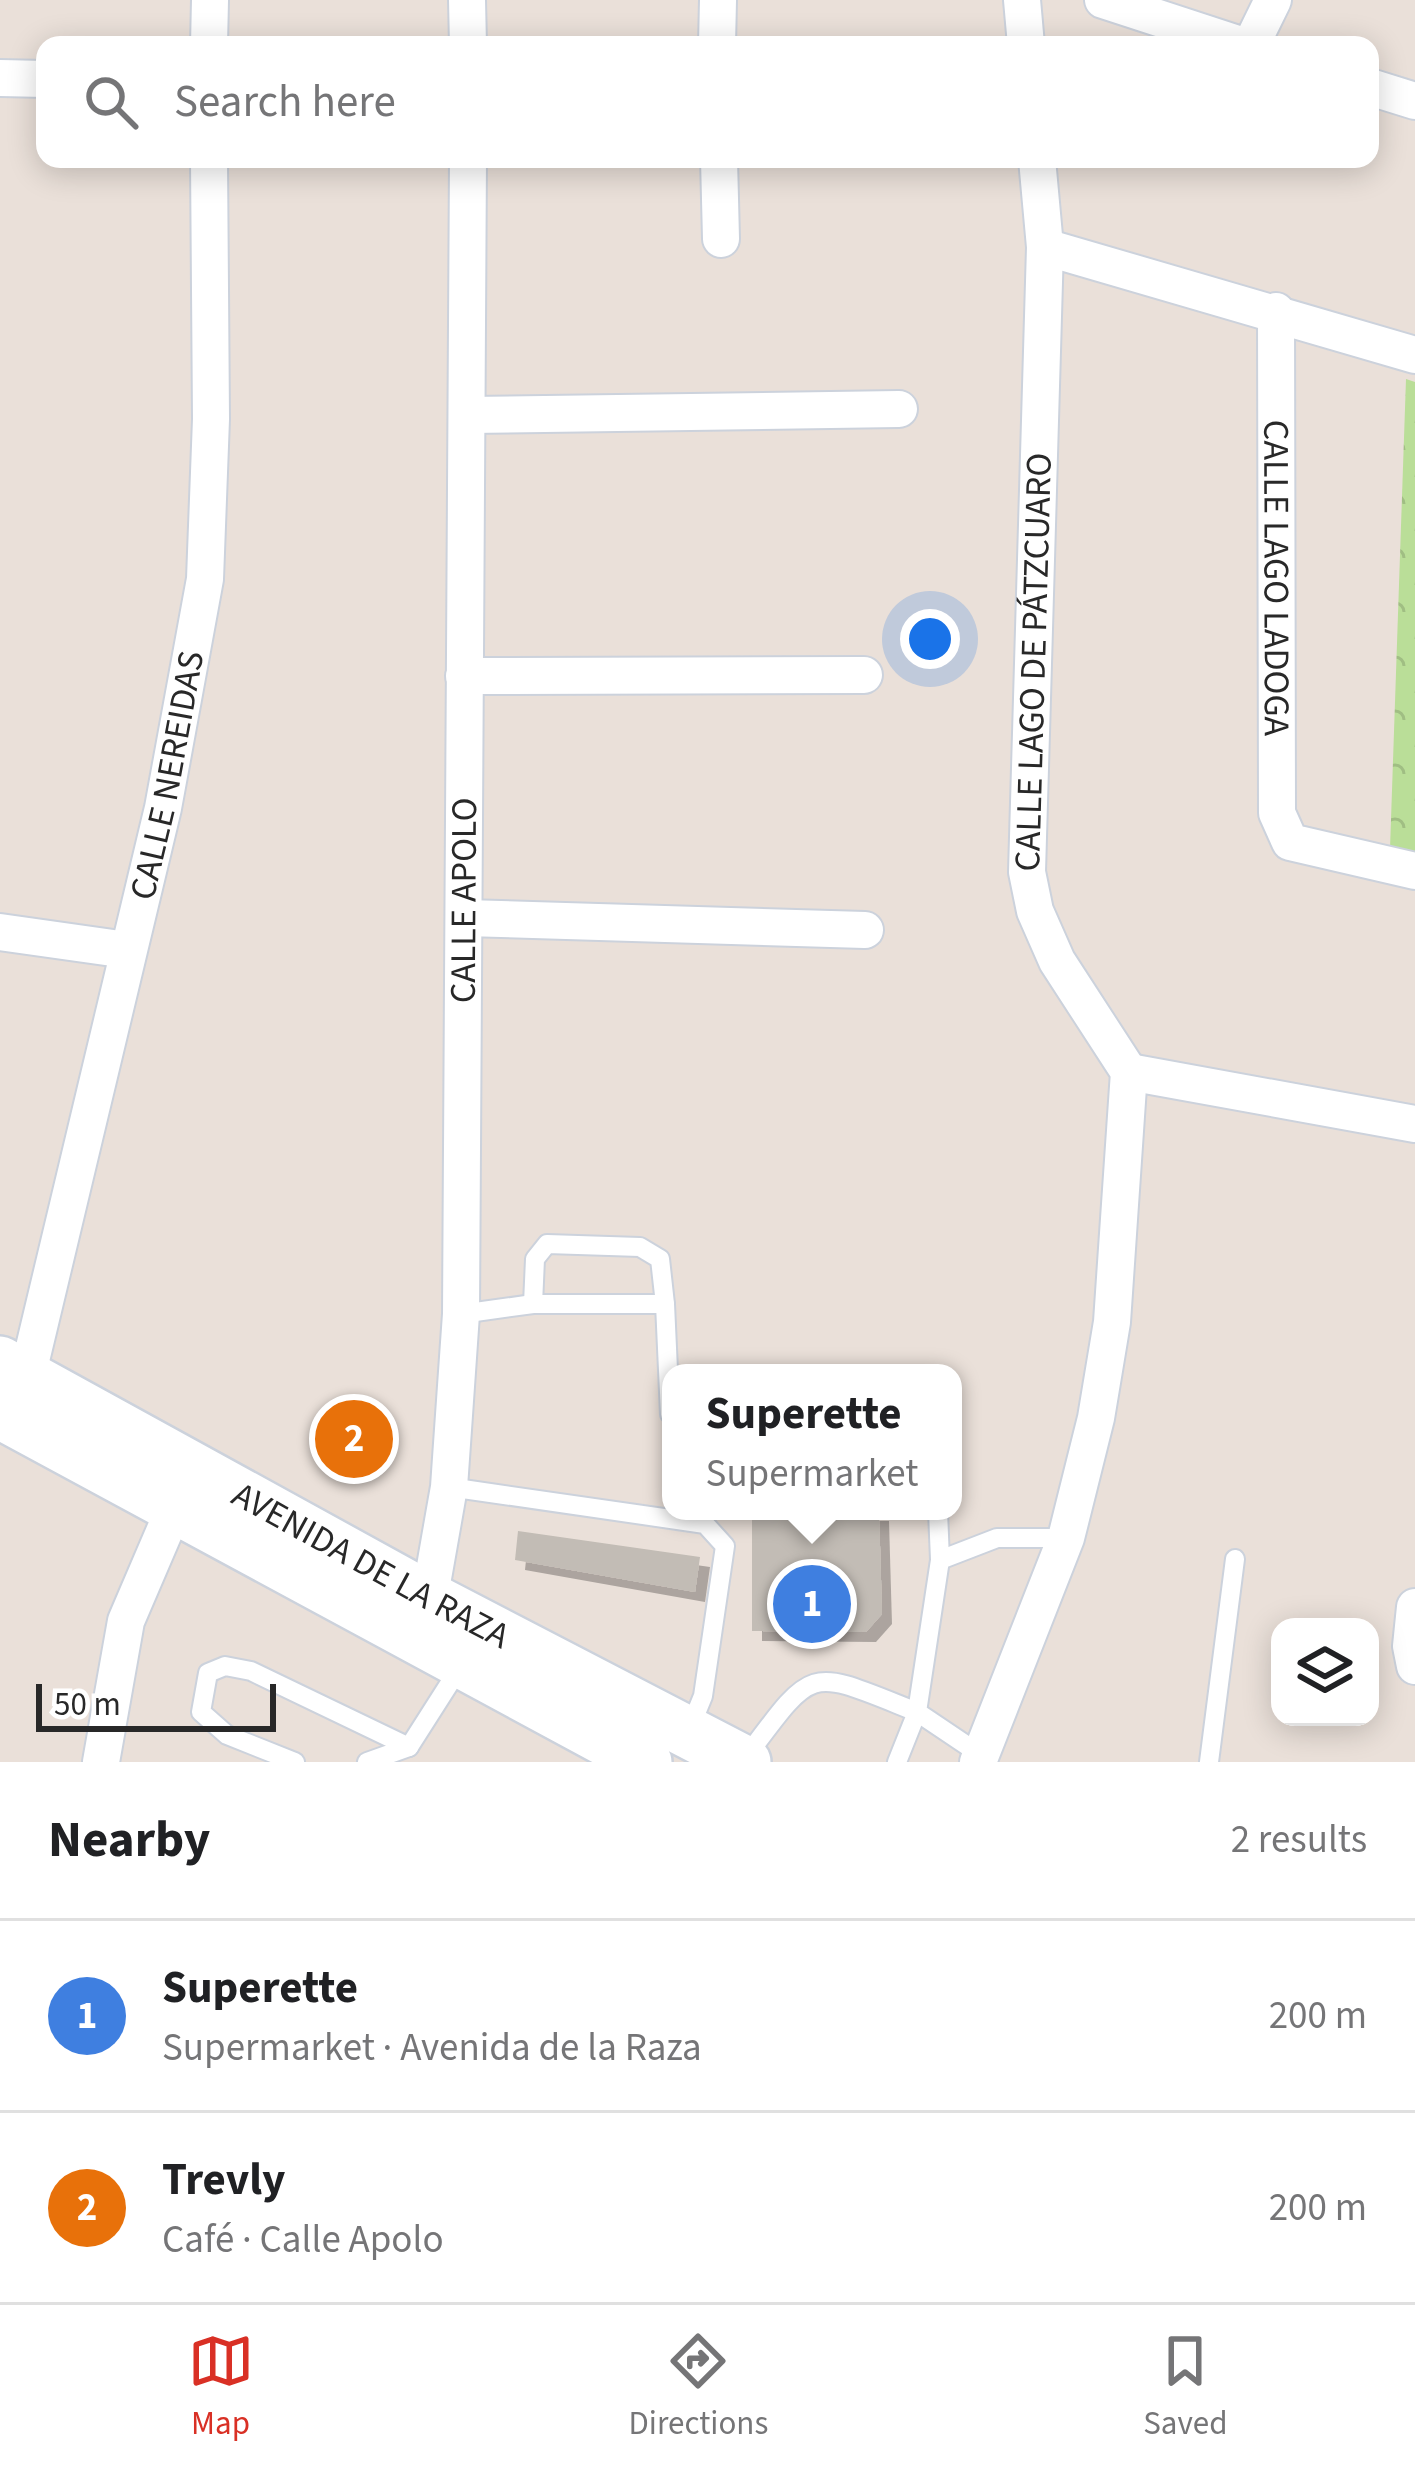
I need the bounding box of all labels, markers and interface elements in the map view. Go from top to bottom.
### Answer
search box [36,36,1379,168]
icon: search [78,69,144,135]
text: Search here [174,70,396,134]
street label: CALLE LAGO LADOGA [1251,420,1302,737]
street label: CALLE LAGO DE PÁTZCUARO [1002,452,1065,872]
your location [900,609,960,669]
street label: CALLE NEREIDAS [116,646,217,905]
street label: CALLE APOLO [437,797,490,1003]
popup [662,1364,962,1520]
text: Superette [706,1382,902,1446]
pin: 2 [315,1394,393,1484]
text: Supermarket [706,1446,918,1502]
street label: AVENIDA DE LA RAZA [223,1469,519,1661]
pin: 1 [773,1559,851,1649]
map controls [1271,1618,1379,1726]
button: layers [1271,1618,1379,1726]
scale bar [36,1678,276,1731]
text: 50 m [54,1681,121,1728]
text: Nearby [48,1804,210,1876]
text: 2 results [1231,1812,1367,1868]
text: Superette [162,1956,358,2020]
text: 1 [77,1988,97,2044]
text: 200 m [1269,1988,1367,2044]
text: Supermarket · Avenida de la Raza [162,2020,702,2076]
text: Trevly [162,2148,286,2212]
text: 2 [77,2180,97,2236]
text: 200 m [1269,2180,1367,2236]
text: Café · Calle Apolo [162,2212,444,2268]
tab: Map [188,2328,254,2447]
tab: Directions [629,2328,768,2447]
tab: Saved [1143,2328,1227,2447]

